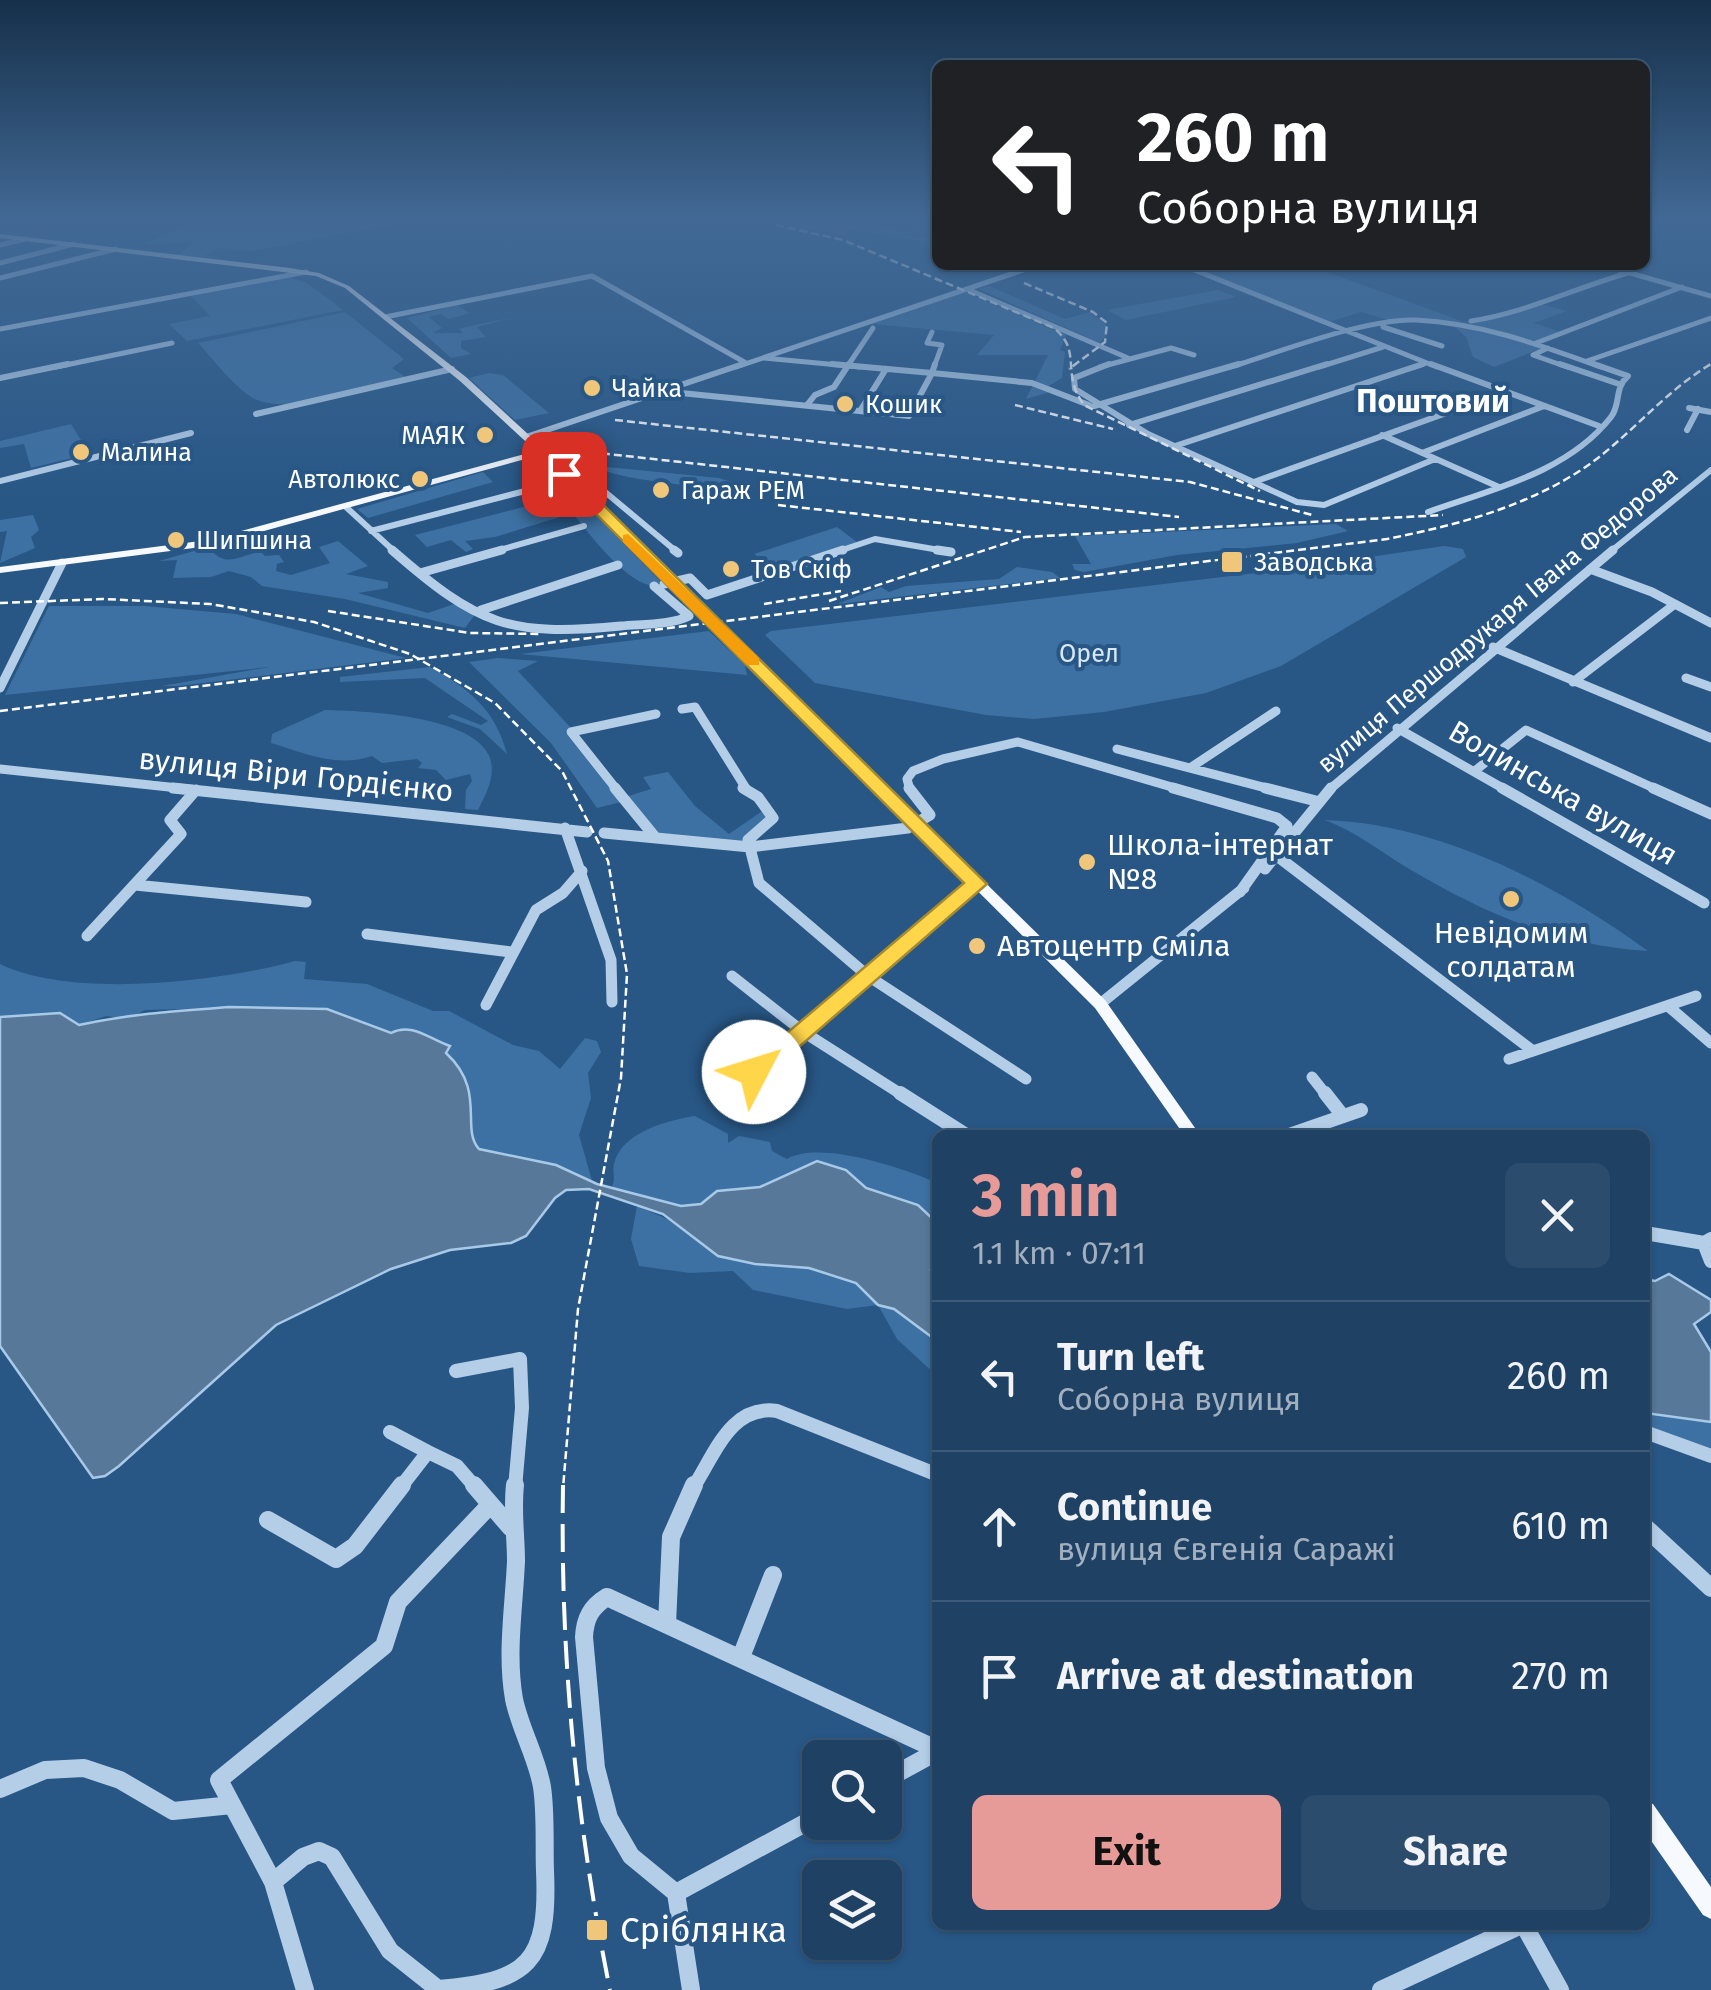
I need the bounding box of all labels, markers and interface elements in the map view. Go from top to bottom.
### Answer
text: 260 m [1137,96,1329,180]
icon: left [972,100,1102,230]
text: Соборна вулиця [1137,181,1480,235]
place label: Чайка [612,374,682,404]
marker: Чайка [581,377,603,399]
district label: Поштовий [1356,382,1510,420]
place label: Кошик [865,390,942,420]
marker: Кошик [834,393,856,415]
place label: МАЯК [401,421,465,451]
marker: МАЯК [474,424,496,446]
pin [522,432,607,517]
place label: Малина [101,438,192,468]
marker: Малина [70,441,92,463]
icon: arrive [537,447,592,502]
street label: вулиця Першодрукаря Івана Федорова [1311,460,1684,779]
place label: Автолюкс [288,465,400,495]
marker: Автолюкс [409,468,431,490]
place label: Гараж РЕМ [681,476,805,506]
marker: Гараж РЕМ [650,479,672,501]
place label: Шипшина [196,526,312,556]
marker: Шипшина [165,529,187,551]
place label: Заводська [1254,548,1374,578]
marker: Заводська [1219,549,1245,575]
place label: Тов Скіф [751,555,852,585]
marker: Тов Скіф [720,558,742,580]
park label: Орел [1059,639,1119,669]
street label: Волинська вулиця [1442,713,1684,873]
street label: вулиця Віри Гордієнко [137,741,455,809]
place label: Школа-інтернат №8 [1107,827,1333,897]
marker: Школа-інтернат №8 [1076,851,1098,873]
marker: Невідомим солдатам [1500,888,1522,910]
place label: Невідомим солдатам [1434,915,1588,985]
place label: Автоцентр Сміла [997,928,1231,964]
marker: Автоцентр Сміла [966,935,988,957]
position arrow [702,1020,806,1124]
text: 3 min [972,1160,1120,1232]
button: close [1505,1163,1610,1268]
text: 1.1 km · 07:11 [972,1234,1146,1272]
text: Turn left [1057,1334,1204,1380]
icon: left [972,1349,1027,1404]
text: 260 m [1507,1353,1610,1399]
text: Соборна вулиця [1057,1380,1301,1418]
text: Continue [1057,1484,1212,1530]
icon: ahead [972,1499,1027,1554]
text: 610 m [1511,1503,1610,1549]
text: вулиця Євгенія Саражі [1057,1530,1396,1568]
icon: arrive [972,1649,1027,1704]
text: Arrive at destination [1057,1653,1414,1699]
text: 270 m [1511,1653,1610,1699]
map controls [802,1740,902,1960]
button: search [802,1740,902,1840]
button: Exit [972,1795,1281,1910]
button: Share [1301,1795,1610,1910]
button: layers [802,1860,902,1960]
place label: Сріблянка [620,1909,787,1951]
marker: Сріблянка [584,1917,610,1943]

